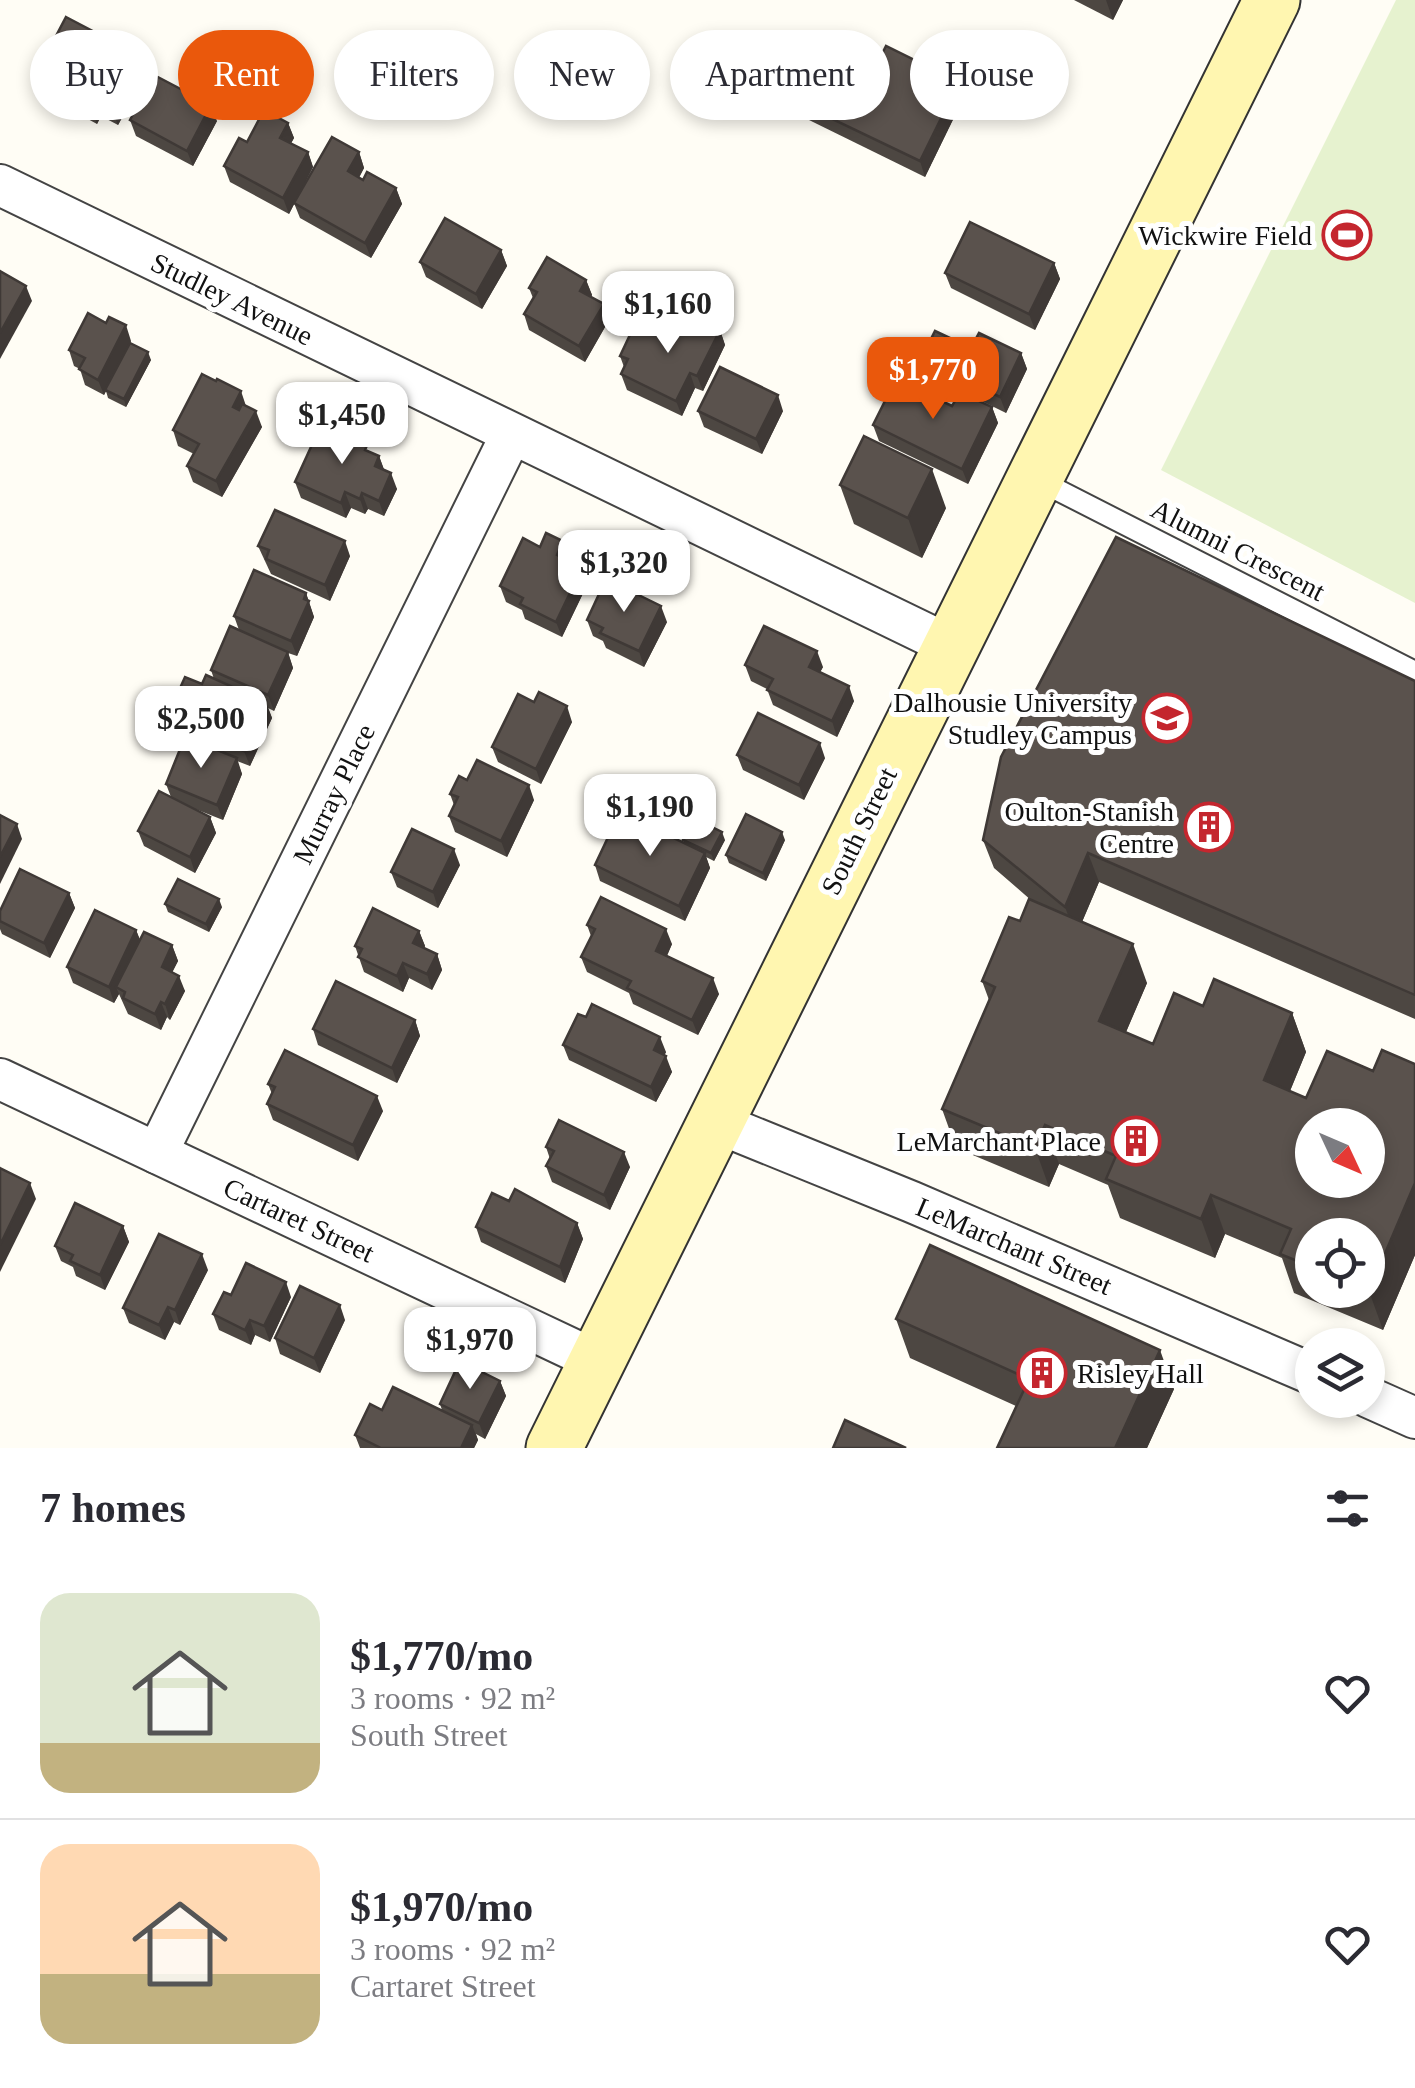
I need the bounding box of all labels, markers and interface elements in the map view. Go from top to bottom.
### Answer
chip: Buy [30,30,158,120]
chip: Rent [178,30,314,120]
chip: Filters [334,30,494,120]
chip: New [514,30,650,120]
chip: Apartment [670,30,890,120]
chip: House [910,30,1069,120]
sports icon: Wickwire Field [1321,209,1373,261]
place label: Wickwire Field [1138,220,1312,251]
street label: Studley Avenue [146,246,318,352]
pin: $1,160 [587,271,749,356]
text: $1,160 [624,285,712,321]
pin: $1,770 [852,337,1014,422]
text: $1,770 [889,351,977,387]
pin: $1,450 [261,382,423,467]
text: $1,450 [298,396,386,432]
street label: Alumni Crescent [1146,493,1330,607]
pin: $1,320 [543,530,705,615]
text: $1,320 [580,544,668,580]
pin: $2,500 [120,686,282,771]
place label: Dalhousie University Studley Campus [893,687,1132,750]
school or university icon: Dalhousie University Studley Campus [1141,692,1193,744]
text: $2,500 [157,700,245,736]
street label: Murray Place [287,719,381,869]
street label: South Street [815,762,903,900]
pin: $1,190 [569,774,731,859]
text: $1,190 [606,788,694,824]
place label: Oulton-Stanish Centre [1004,796,1174,859]
building icon: Oulton-Stanish Centre [1183,801,1235,853]
north arrow [1295,1108,1385,1198]
map controls [1295,1108,1385,1418]
building icon: LeMarchant Place [1110,1115,1162,1167]
place label: LeMarchant Place [897,1126,1101,1157]
street label: Cartaret Street [219,1172,379,1268]
street label: LeMarchant Street [912,1191,1117,1301]
button: locate [1295,1218,1385,1308]
pin: $1,970 [389,1307,551,1392]
text: $1,970 [426,1321,514,1357]
button: layers [1295,1328,1385,1418]
building icon: Risley Hall [1016,1347,1068,1399]
place label: Risley Hall [1077,1358,1204,1389]
icon: filters [1320,1481,1375,1536]
text: 7 homes [40,1485,186,1531]
icon: home [120,1633,240,1753]
text: $1,770/mo [350,1633,533,1679]
icon: heart [1320,1666,1375,1721]
text: 3 rooms · 92 m² [350,1680,555,1716]
text: South Street [350,1717,507,1753]
icon: home [120,1884,240,2004]
text: $1,970/mo [350,1884,533,1930]
icon: heart [1320,1917,1375,1972]
text: 3 rooms · 92 m² [350,1931,555,1967]
text: Cartaret Street [350,1968,536,2004]

